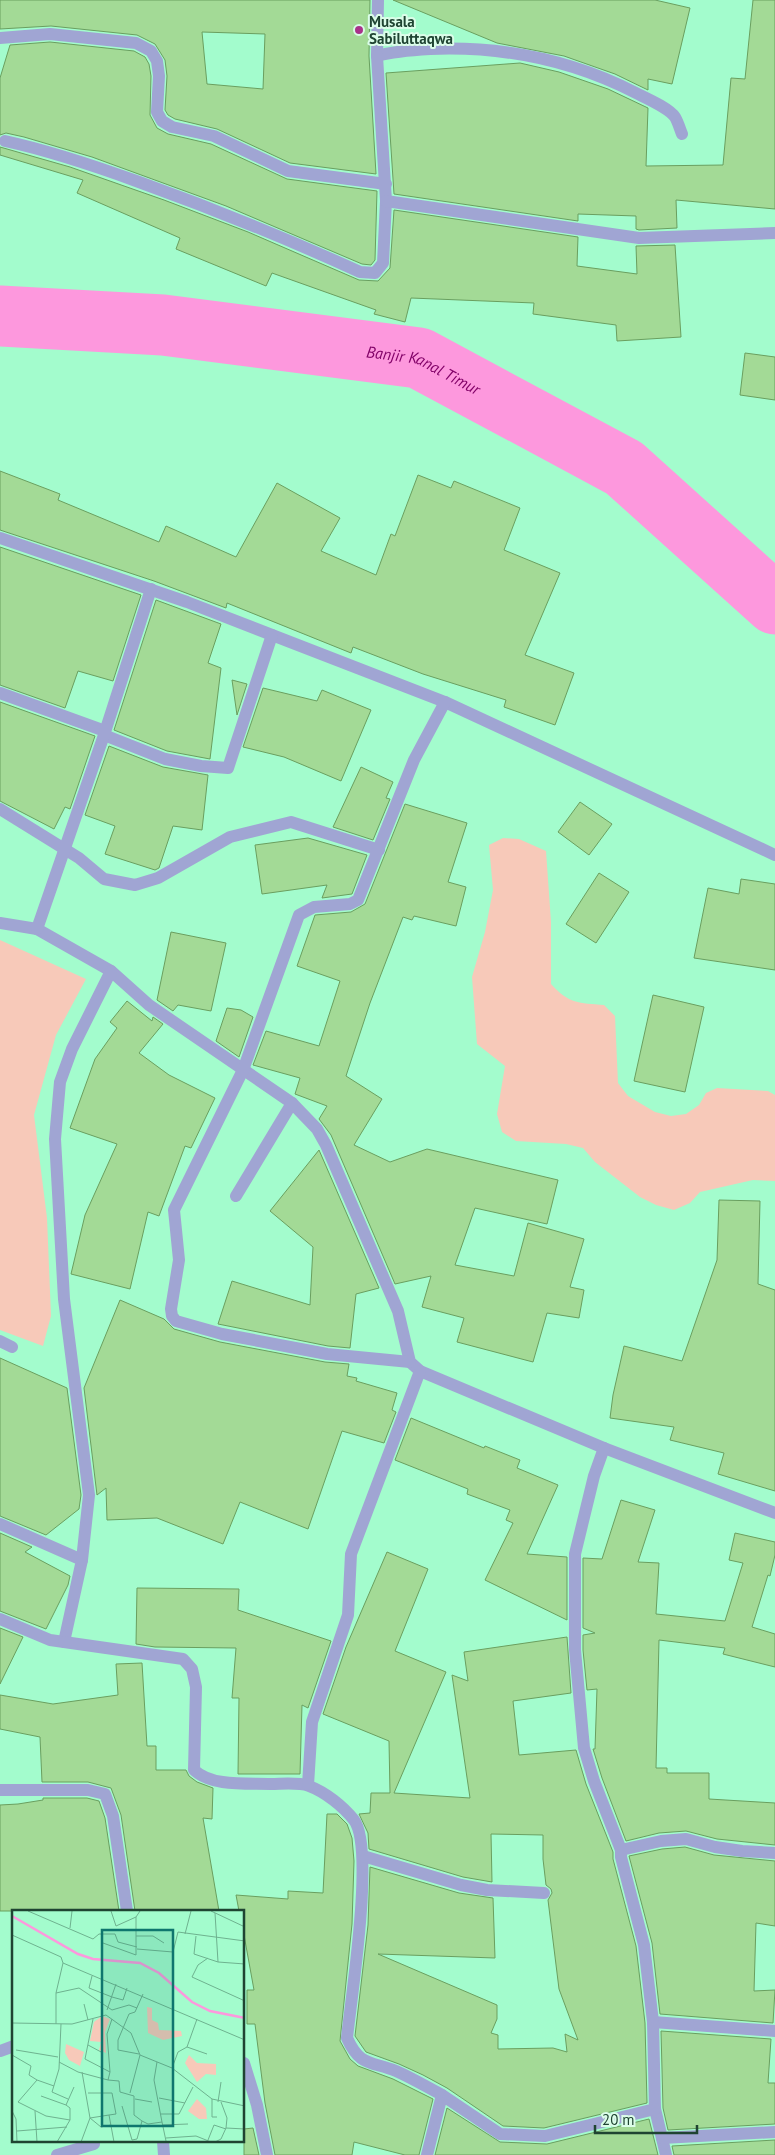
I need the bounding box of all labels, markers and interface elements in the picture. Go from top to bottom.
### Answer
place label: Musala Sabiluttaqwa [369,12,453,48]
marker: Musala Sabiluttaqwa [353,24,365,36]
water label: Banjir Kanal Timur [365,341,485,400]
inset map [12,1910,245,2142]
scale bar [595,2102,698,2134]
text: 20 m [602,2110,635,2129]

